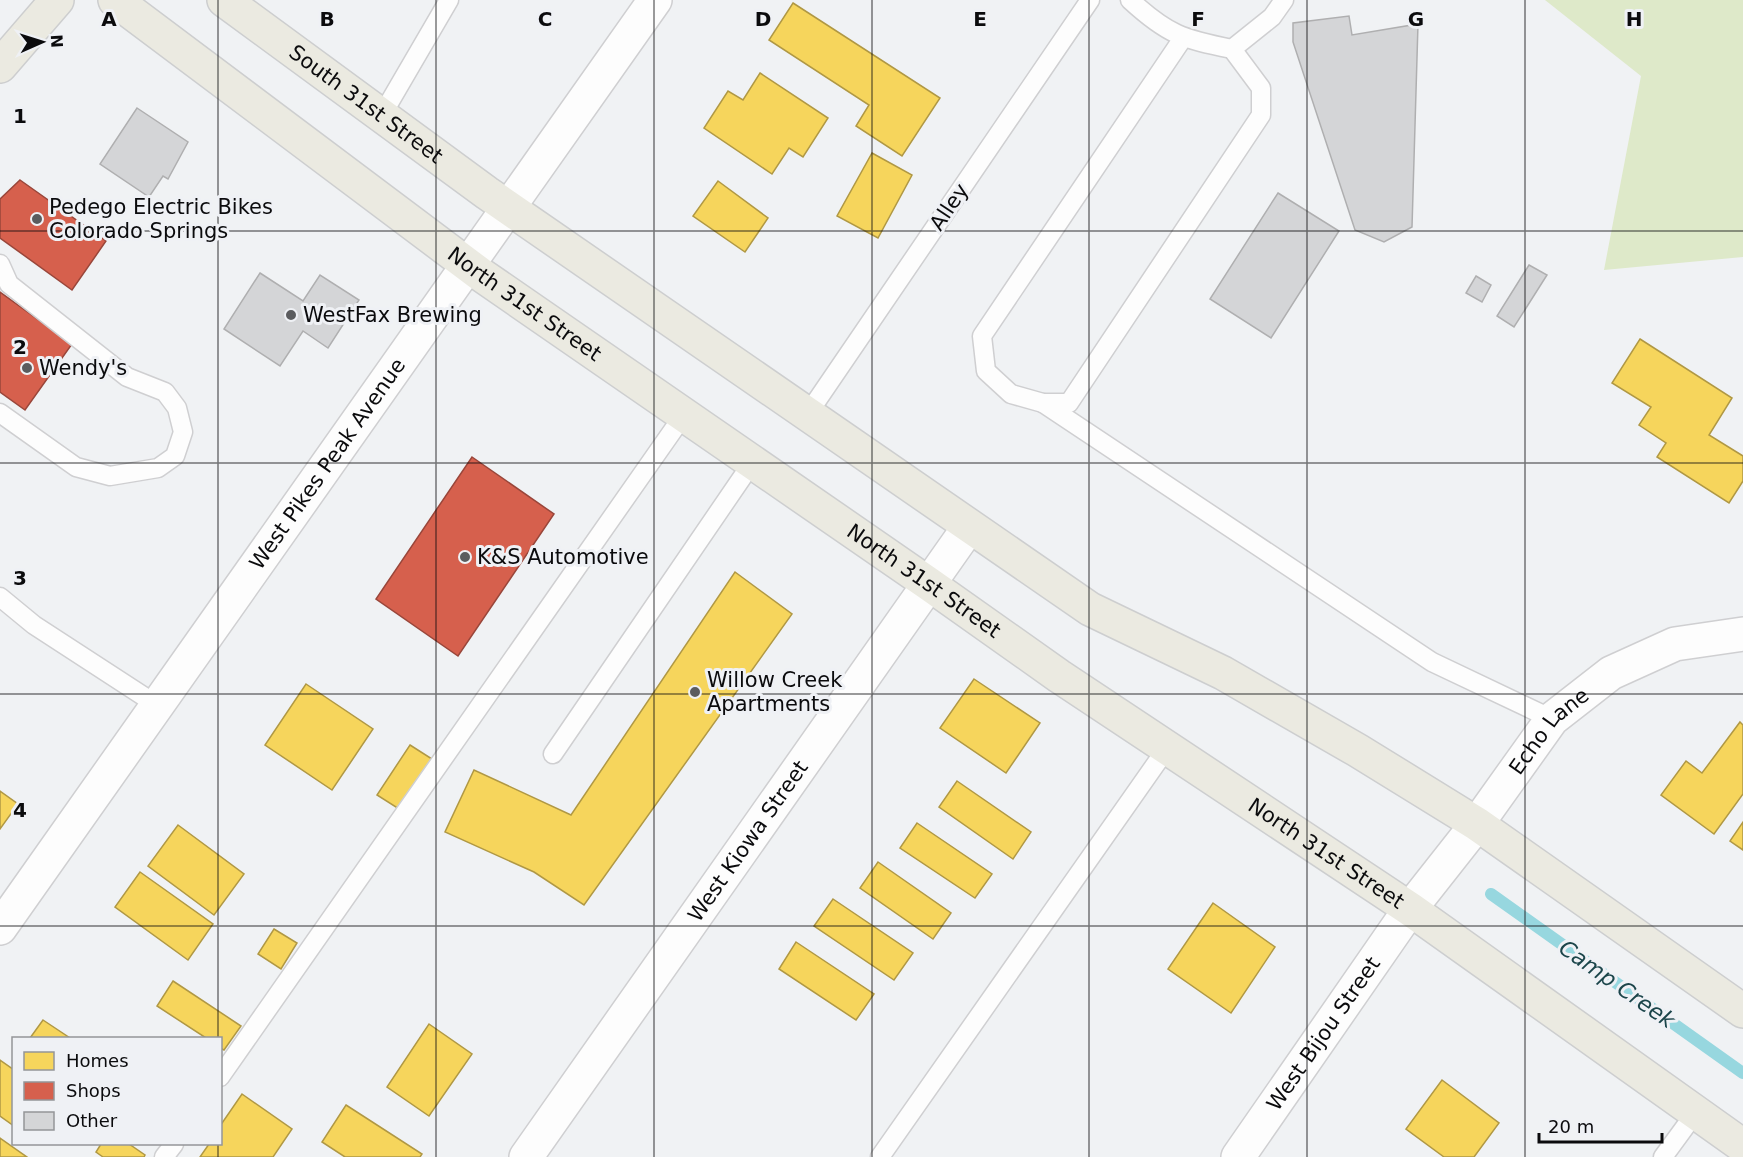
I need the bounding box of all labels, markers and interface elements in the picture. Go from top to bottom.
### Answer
text: A [101,7,117,31]
text: B [319,7,335,31]
text: C [538,7,552,31]
text: D [755,7,771,31]
text: E [973,7,987,31]
text: F [1191,7,1205,31]
text: G [1408,7,1424,31]
text: H [1626,7,1642,31]
north arrow [12,12,72,72]
text: N [47,34,66,48]
street label: South 31st Street [285,40,447,168]
text: 1 [13,104,27,128]
street label: Alley [925,179,973,235]
place label: Pedego Electric Bikes Colorado Springs [49,195,273,243]
marker: Pedego Electric Bikes Colorado Springs [30,212,44,226]
street label: North 31st Street [443,242,606,366]
place label: WestFax Brewing [303,303,482,327]
marker: WestFax Brewing [284,308,298,322]
text: 2 [13,335,27,359]
street label: West Pikes Peak Avenue [245,354,410,574]
place label: Wendy's [39,356,127,380]
marker: Wendy's [20,361,34,375]
street label: North 31st Street [842,519,1005,643]
place label: K&S Automotive [477,545,649,569]
marker: K&S Automotive [458,550,472,564]
text: 3 [13,566,27,590]
place label: Willow Creek Apartments [707,668,843,716]
street label: Echo Lane [1504,683,1593,779]
marker: Willow Creek Apartments [688,685,702,699]
street label: West Kiowa Street [683,756,813,926]
street label: North 31st Street [1244,793,1409,914]
text: 4 [13,798,27,822]
water label: Camp Creek [1554,935,1681,1034]
street label: West Bijou Street [1262,952,1385,1115]
legend [12,1037,222,1145]
text: Homes [66,1050,129,1071]
text: Shops [66,1080,121,1101]
scale bar [1539,1106,1662,1144]
text: Other [66,1110,118,1131]
text: 20 m [1548,1116,1594,1137]

